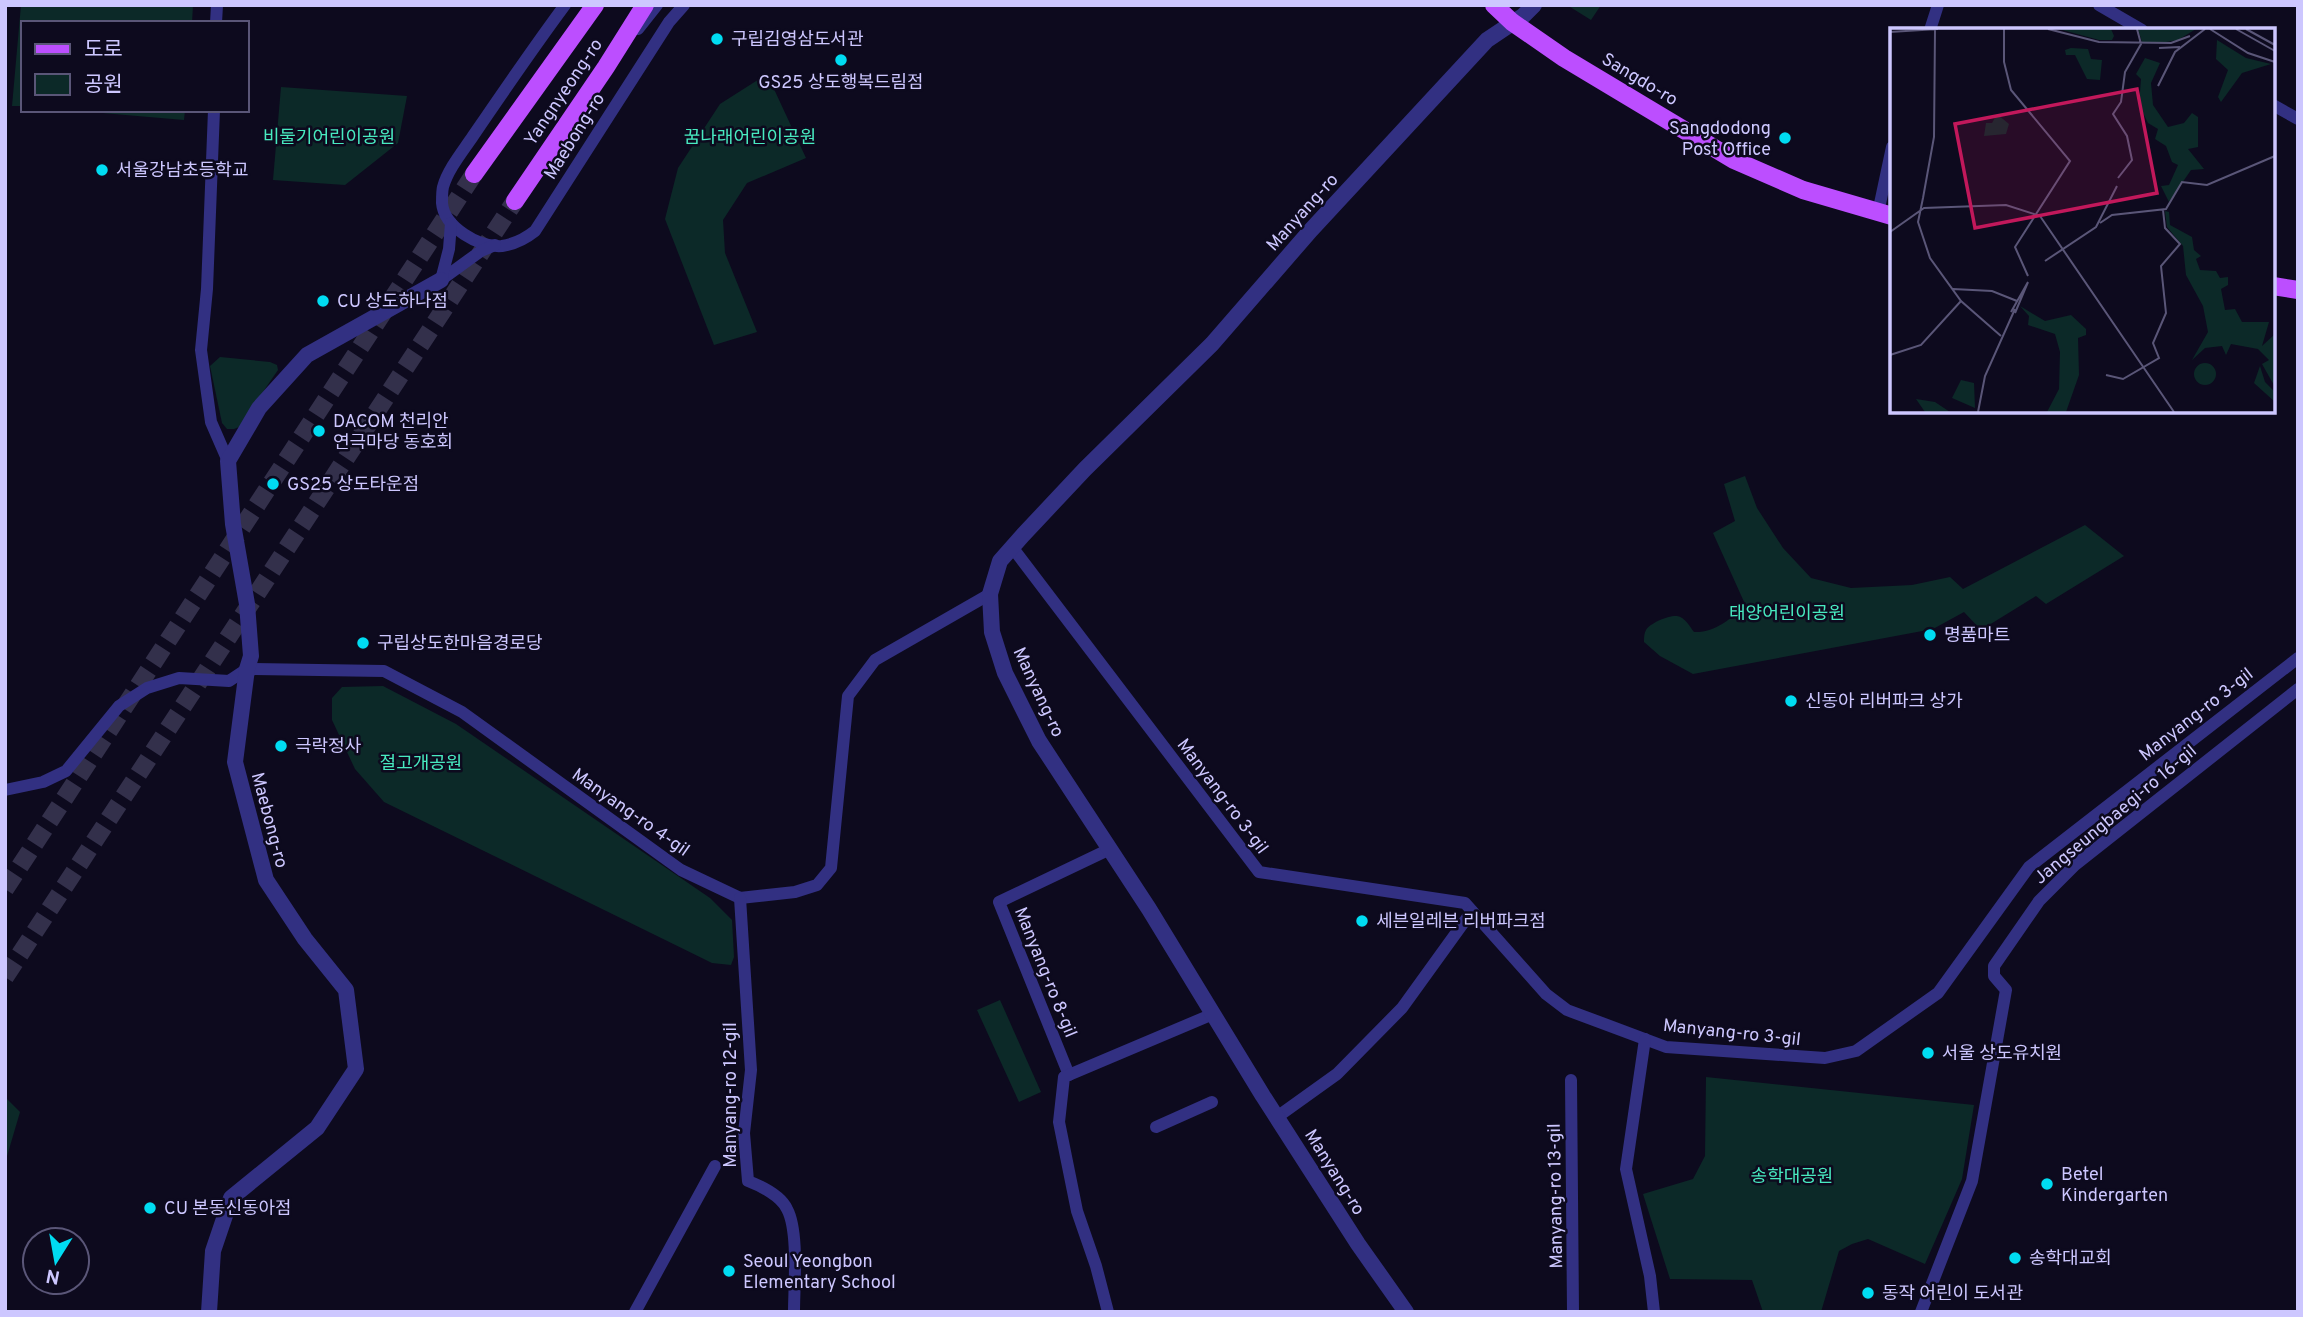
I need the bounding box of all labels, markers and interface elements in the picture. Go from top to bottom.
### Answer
legend [21,21,248,112]
inset map [1890,28,2275,413]
place label: 구립김영삼도서관 [731,29,864,52]
marker: 구립김영삼도서관 [709,31,725,47]
street label: Yangnyeong-ro [520,35,609,151]
text: 도로 [84,37,123,64]
street label: Sangdo-ro [1597,49,1682,112]
marker: GS25 상도행복드림점 [833,52,849,68]
text: 공원 [84,72,123,99]
place label: GS25 상도행복드림점 [758,72,924,95]
street label: Maebong-ro [540,89,611,184]
place label: Sangdodong Post Office [1669,118,1771,162]
park label: 비둘기어린이공원 [263,127,395,150]
park label: 꿈나래어린이공원 [684,127,816,150]
marker: Sangdodong Post Office [1777,130,1793,146]
place label: 서울강남초등학교 [116,160,248,183]
marker: 서울강남초등학교 [94,162,110,178]
street label: Manyang-ro [1262,169,1344,257]
place label: CU 상도하나점 [337,291,448,314]
marker: CU 상도하나점 [315,293,331,309]
place label: DACOM 천리안 연극마당 동호회 [333,411,453,455]
marker: DACOM 천리안 연극마당 동호회 [311,423,327,439]
place label: GS25 상도타운점 [287,474,419,497]
marker: GS25 상도타운점 [265,476,281,492]
park label: 태양어린이공원 [1729,603,1845,626]
place label: 명품마트 [1944,625,2010,648]
marker: 명품마트 [1922,627,1938,643]
place label: 구립상도한마음경로당 [377,633,543,656]
marker: 구립상도한마음경로당 [355,635,371,651]
street label: Manyang-ro [1007,644,1069,741]
street label: Manyang-ro 3-gil [2135,663,2259,767]
place label: 신동아 리버파크 상가 [1805,691,1963,714]
marker: 신동아 리버파크 상가 [1783,693,1799,709]
street label: Manyang-ro 3-gil [1171,735,1273,859]
place label: 극락정사 [295,736,362,759]
marker: 극락정사 [273,738,289,754]
street label: Jangseungbaegi-ro 16-gil [2030,740,2202,890]
park label: 절고개공원 [380,753,462,776]
street label: Manyang-ro 4-gil [567,764,694,863]
street label: Maebong-ro [245,770,292,871]
street label: Manyang-ro 8-gil [1008,904,1081,1041]
place label: 세븐일레븐 리버파크점 [1376,911,1546,934]
marker: 세븐일레븐 리버파크점 [1354,913,1370,929]
street label: Manyang-ro 3-gil [1662,1015,1802,1052]
street label: Manyang-ro 12-gil [720,1022,743,1168]
place label: 서울 상도유치원 [1942,1043,2062,1066]
marker: 서울 상도유치원 [1920,1045,1936,1061]
street label: Manyang-ro 13-gil [1544,1123,1569,1269]
street label: Manyang-ro [1298,1126,1369,1220]
place label: Betel Kindergarten [2061,1164,2168,1208]
park label: 송학대공원 [1751,1166,1833,1189]
marker: Betel Kindergarten [2039,1176,2055,1192]
place label: CU 본동신동아점 [164,1198,292,1221]
marker: CU 본동신동아점 [142,1200,158,1216]
north arrow [21,1226,91,1296]
place label: 송학대교회 [2029,1248,2112,1271]
marker: 송학대교회 [2007,1250,2023,1266]
place label: Seoul Yeongbon Elementary School [743,1251,896,1295]
text: N [44,1263,62,1289]
marker: Seoul Yeongbon Elementary School [721,1263,737,1279]
place label: 동작 어린이 도서관 [1882,1283,2023,1306]
marker: 동작 어린이 도서관 [1860,1285,1876,1301]

